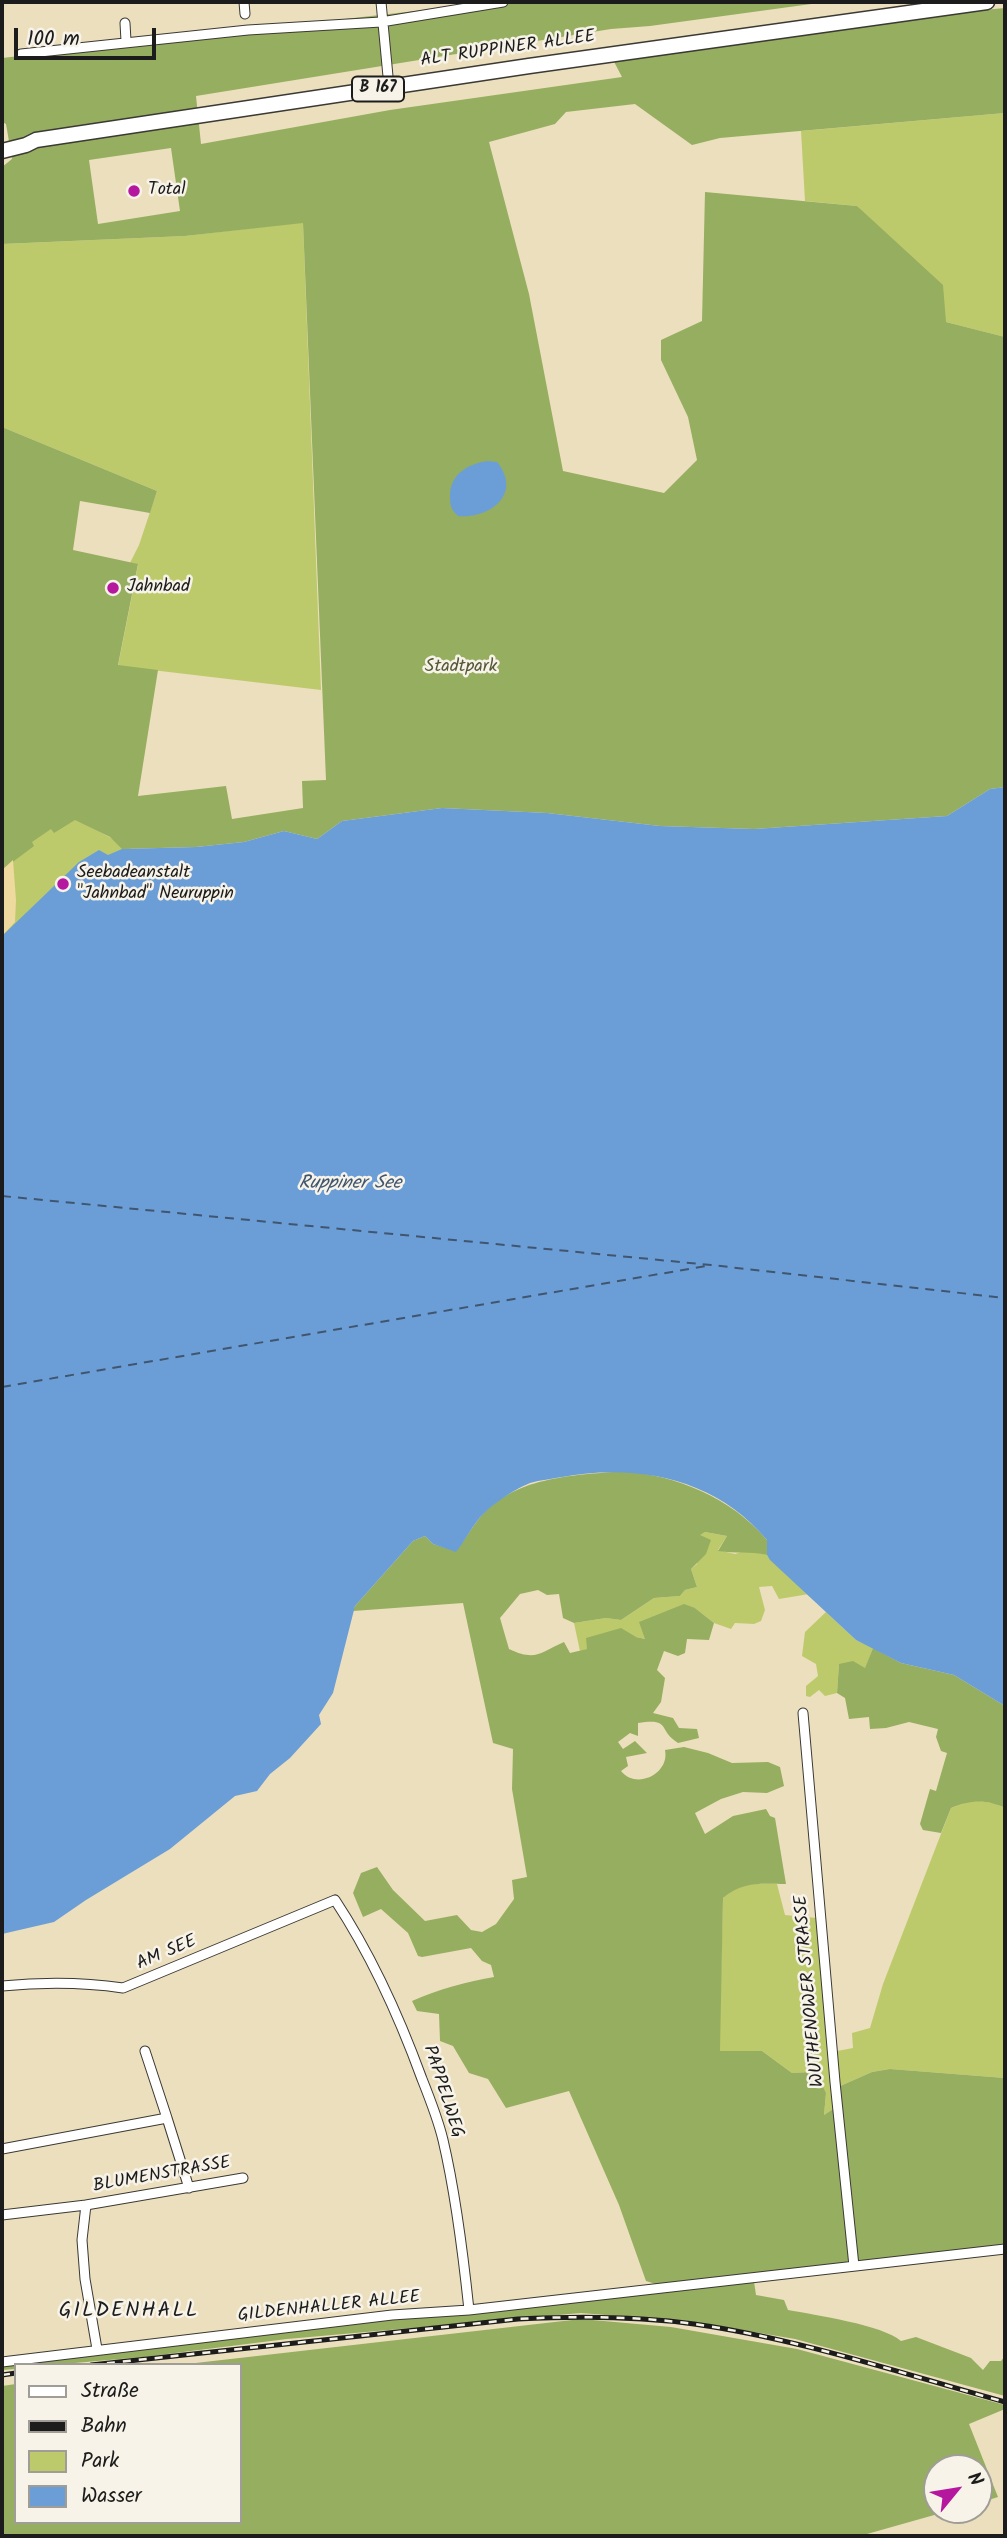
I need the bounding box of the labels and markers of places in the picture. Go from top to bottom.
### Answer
place label: Total [148,180,186,202]
marker: Total [126,183,142,199]
place label: Jahnbad [127,577,190,599]
marker: Jahnbad [105,580,121,596]
place label: Seebadeanstalt "Jahnbad" Neuruppin [77,863,234,906]
marker: Seebadeanstalt "Jahnbad" Neuruppin [55,876,71,892]

